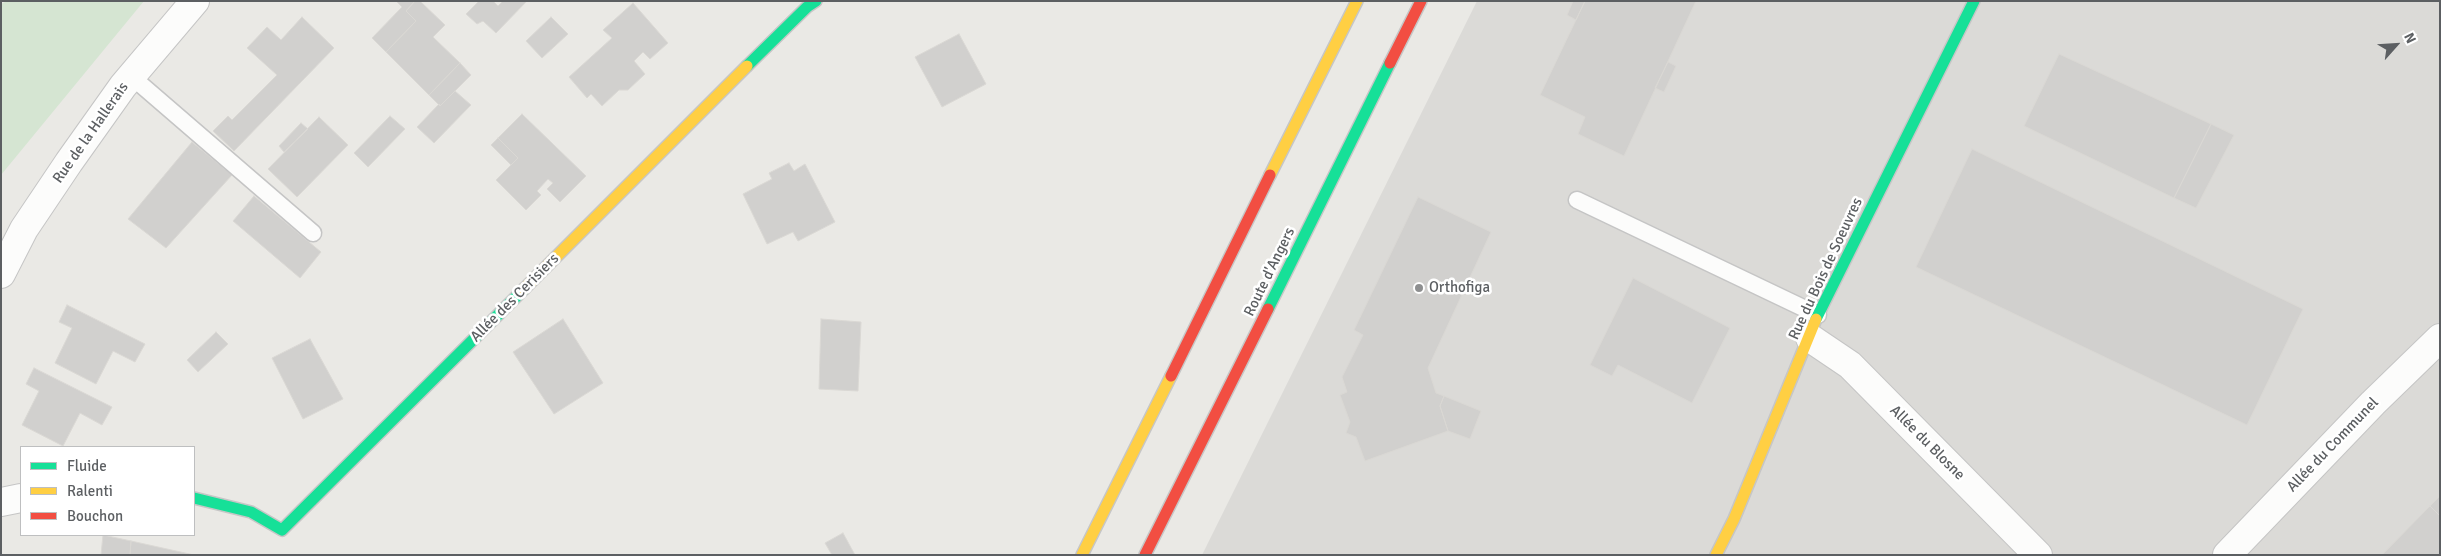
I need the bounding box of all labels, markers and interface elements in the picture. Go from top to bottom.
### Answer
north arrow [2371,20,2421,70]
text: N [2400,30,2420,46]
street label: Rue de la Hallerais [49,79,133,187]
street label: Rue du Bois de Soeuvres [1785,195,1867,343]
street label: Route d'Angers [1241,225,1299,319]
street label: Allée des Cerisiers [467,250,563,346]
place label: Orthofiga [1429,279,1490,297]
marker: Orthofiga [1413,282,1425,294]
street label: Allée du Communel [2283,394,2383,496]
street label: Allée du Blosne [1886,402,1968,484]
legend [20,446,195,536]
text: Fluide [67,457,107,475]
text: Ralenti [67,482,113,500]
text: Bouchon [67,507,123,525]

